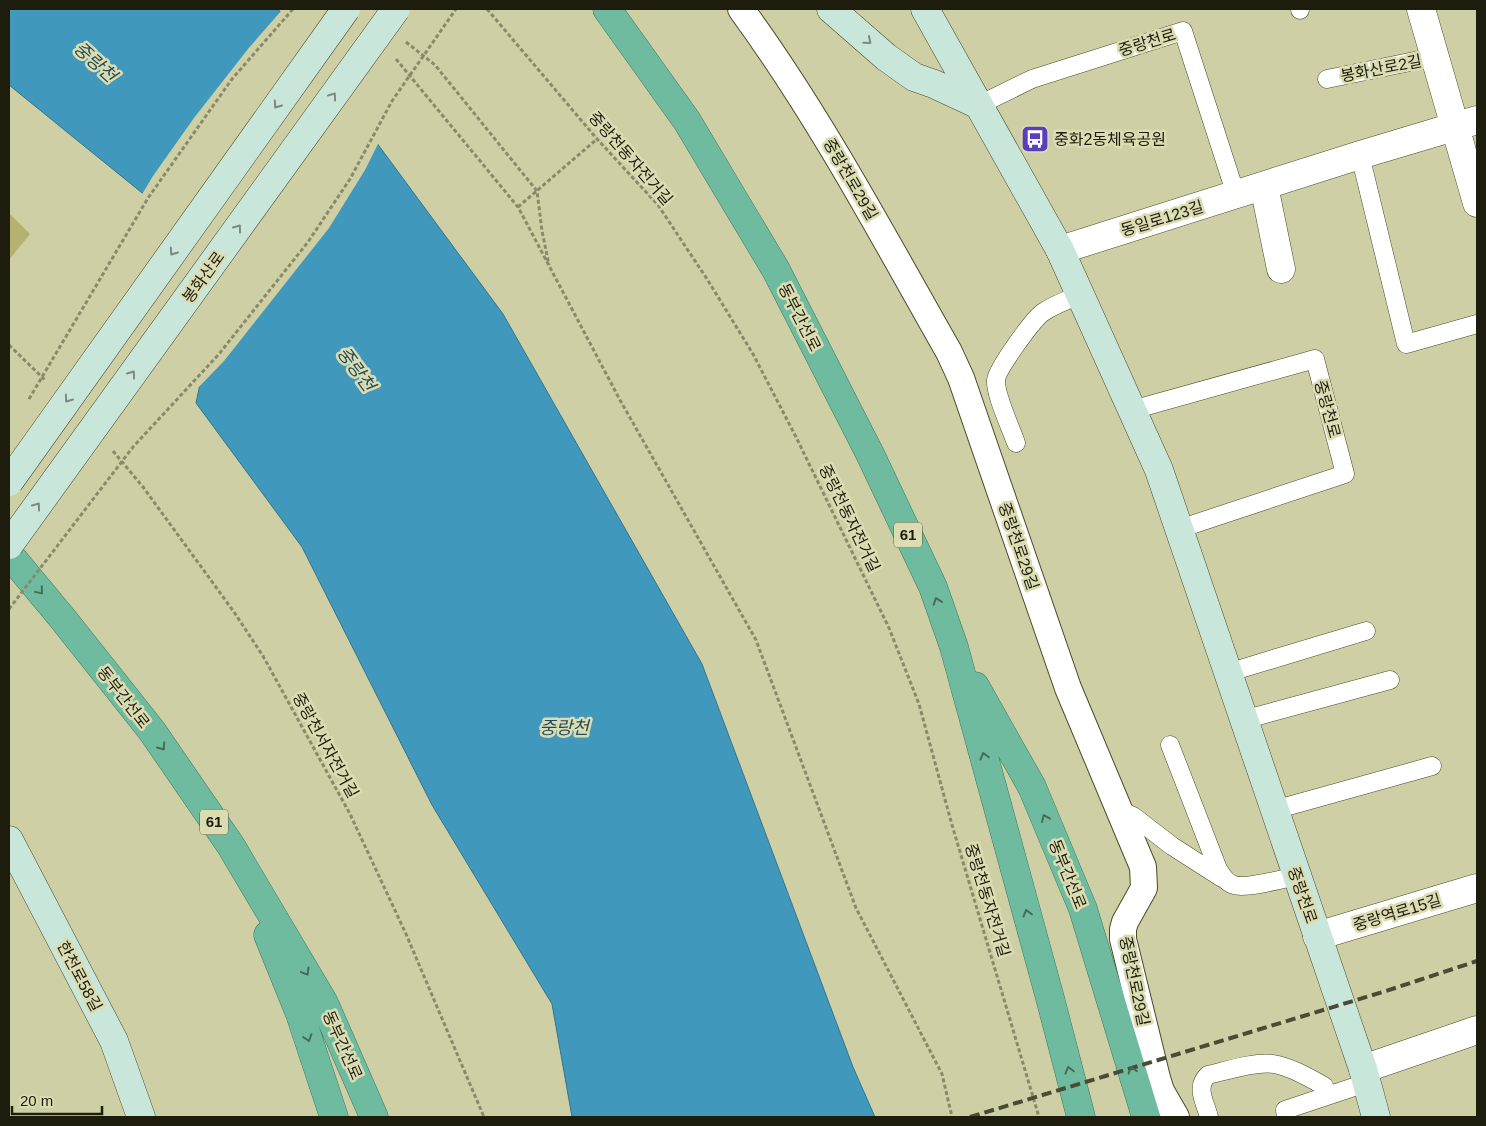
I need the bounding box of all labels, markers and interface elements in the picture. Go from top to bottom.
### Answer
street label: 중랑천로 [1117,26,1178,59]
one-way arrow [862,36,871,45]
water label: 중랑천 [70,38,122,88]
street label: 봉화산로2길 [1339,52,1423,85]
one-way arrow [327,92,336,102]
one-way arrow [274,100,283,109]
street label: 중랑천동자전거길 [586,108,676,208]
bus stop icon: 중화2동체육공원 [1020,124,1050,154]
place label: 중화2동체육공원 [1054,131,1166,148]
street label: 중랑천로29길 [820,135,881,223]
street label: 동일로123길 [1119,198,1206,239]
one-way arrow [232,224,241,234]
one-way arrow [170,246,178,255]
street label: 봉화산로 [179,248,228,306]
street label: 동부간선로 [775,281,824,354]
water label: 중랑천 [333,343,380,397]
one-way arrow [127,371,135,380]
street label: 중랑천로 [1312,378,1343,440]
one-way arrow [65,393,74,403]
street label: 중랑천동자전거길 [816,462,883,575]
street label: 중랑천로29길 [996,500,1041,592]
one-way arrow [31,502,40,512]
road number: 61 [894,522,922,548]
one-way arrow [35,586,44,595]
one-way arrow [933,597,943,605]
street label: 동부간선로 [94,663,153,732]
street label: 중랑천서자전거길 [290,690,362,801]
water label: 중랑천 [539,718,591,738]
one-way arrow [156,741,165,751]
one-way arrow [979,753,989,761]
road number: 61 [200,810,228,834]
one-way arrow [1040,814,1051,823]
street label: 동부간선로 [1046,837,1089,912]
street label: 중랑천동자전거길 [962,841,1013,959]
street label: 중랑천로 [1285,865,1320,926]
street label: 중랑역로15길 [1351,891,1443,934]
one-way arrow [1022,910,1032,918]
street label: 중랑천로29길 [1117,935,1152,1028]
street label: 한천로58길 [54,938,105,1014]
one-way arrow [299,967,309,976]
street label: 동부간선로 [320,1008,365,1083]
one-way arrow [302,1033,312,1041]
one-way arrow [1064,1067,1074,1075]
one-way arrow [1128,1067,1138,1075]
scale bar [12,1084,102,1116]
text: 20 m [20,1092,53,1109]

